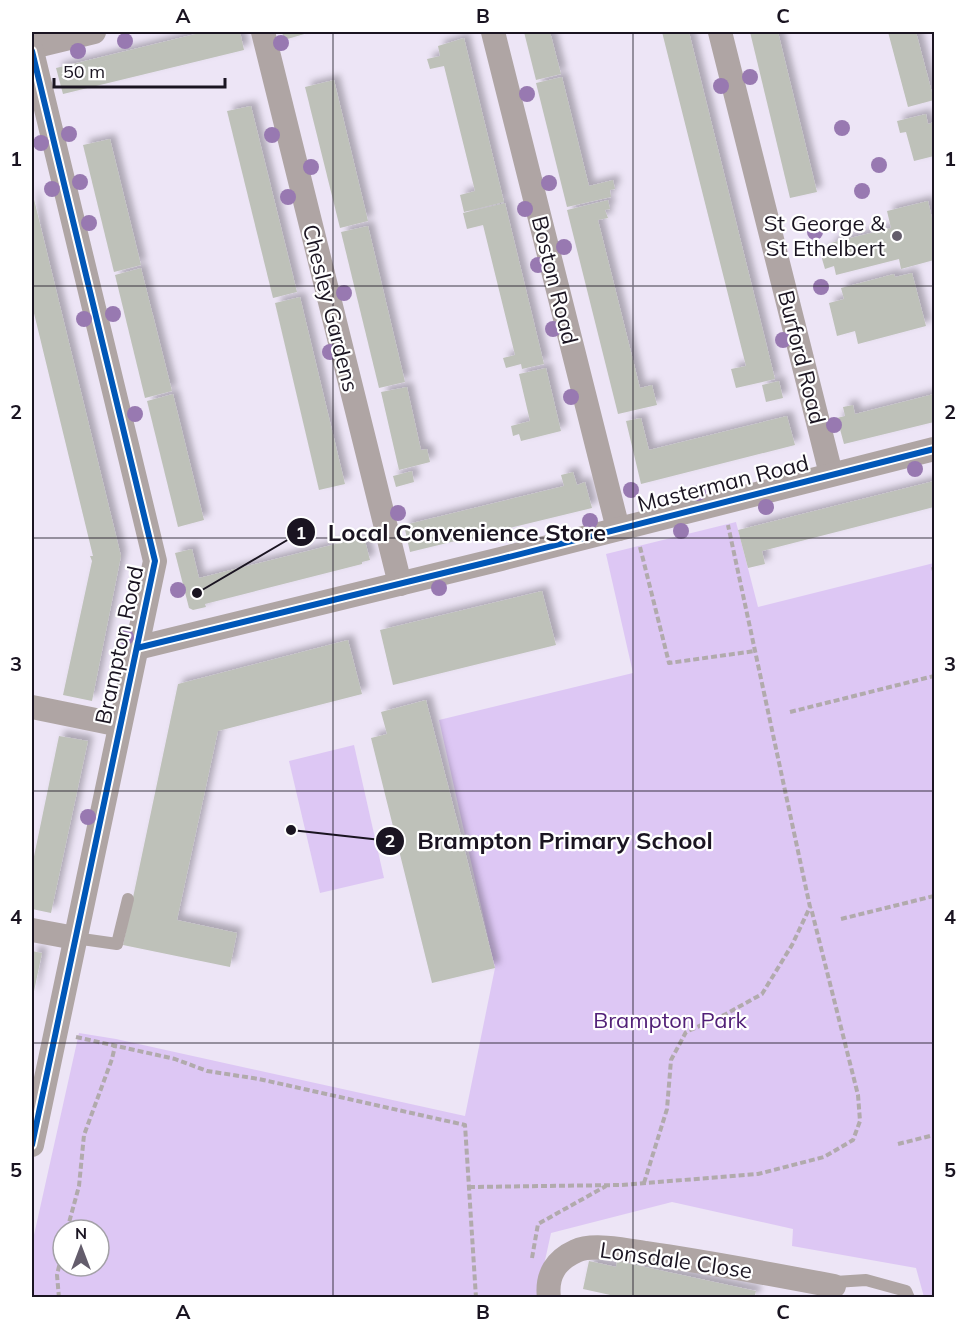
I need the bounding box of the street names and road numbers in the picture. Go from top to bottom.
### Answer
street label: Boston Road [526,213,584,347]
street label: Chesley Gardens [297,221,365,395]
street label: Burford Road [772,287,832,427]
street label: Masterman Road [634,448,812,518]
street label: Brampton Road [89,563,149,727]
street label: Lonsdale Close [598,1235,754,1285]

